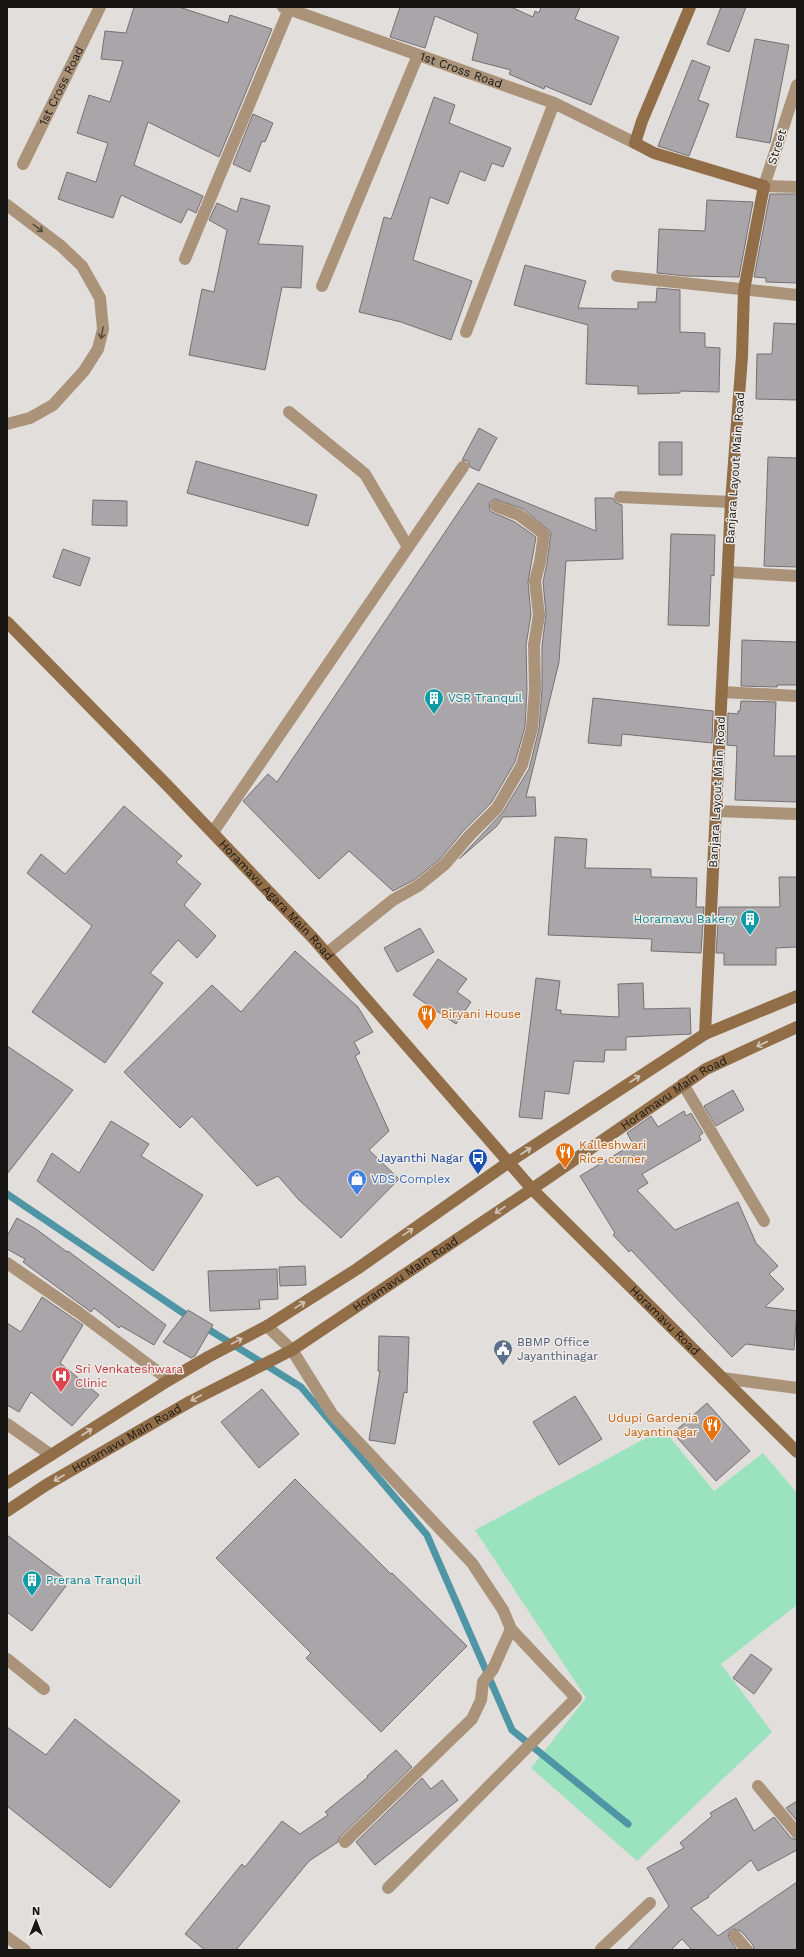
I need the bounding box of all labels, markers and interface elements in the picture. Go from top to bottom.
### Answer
street label: 1st Cross Road [36,44,87,128]
street label: 1st Cross Road [418,49,504,91]
street label: Street [765,128,789,166]
one-way arrow [33,224,44,233]
one-way arrow [97,326,105,339]
street label: Banjara Layout Main Road [723,392,747,544]
building icon: VSR Tranquil [423,687,445,715]
place label: VSR Tranquil [448,691,523,705]
street label: Banjara Layout Main Road [706,716,728,868]
street label: Horamavu Agara Main Road [216,837,336,963]
building icon: Horamavu Bakery [739,908,761,936]
place label: Horamavu Bakery [634,912,737,926]
restaurant icon: Biryani House [416,1003,438,1031]
place label: Biryani House [441,1007,521,1021]
one-way arrow [756,1041,768,1048]
street label: Horamavu Main Road [618,1053,729,1133]
one-way arrow [629,1075,640,1083]
place label: Kalleshwari Rice corner [579,1138,646,1166]
restaurant icon: Kalleshwari Rice corner [554,1141,576,1169]
bus stop icon: Jayanthi Nagar [467,1147,489,1175]
one-way arrow [520,1147,531,1155]
place label: Jayanthi Nagar [377,1151,464,1165]
shop icon: VDS Complex [346,1168,368,1196]
place label: VDS Complex [371,1172,450,1186]
one-way arrow [494,1207,506,1215]
one-way arrow [402,1228,413,1237]
street label: Horamavu Main Road [350,1234,461,1314]
street label: Horamavu Road [627,1283,703,1358]
one-way arrow [294,1300,306,1308]
place label: BBMP Office Jayanthinagar [517,1335,598,1363]
one-way arrow [231,1337,243,1344]
public building icon: BBMP Office Jayanthinagar [492,1338,514,1366]
place label: Sri Venkateshwara Clinic [75,1362,183,1390]
hospital icon: Sri Venkateshwara Clinic [50,1365,72,1393]
one-way arrow [190,1395,202,1402]
street label: Horamavu Main Road [69,1401,184,1476]
place label: Udupi Gardenia Jayantinagar [608,1411,698,1439]
restaurant icon: Udupi Gardenia Jayantinagar [701,1414,723,1442]
one-way arrow [81,1428,92,1436]
one-way arrow [53,1474,65,1482]
building icon: Prerana Tranquil [21,1569,43,1597]
place label: Prerana Tranquil [46,1573,142,1587]
north arrow [16,1901,56,1941]
text: N [32,1905,40,1918]

